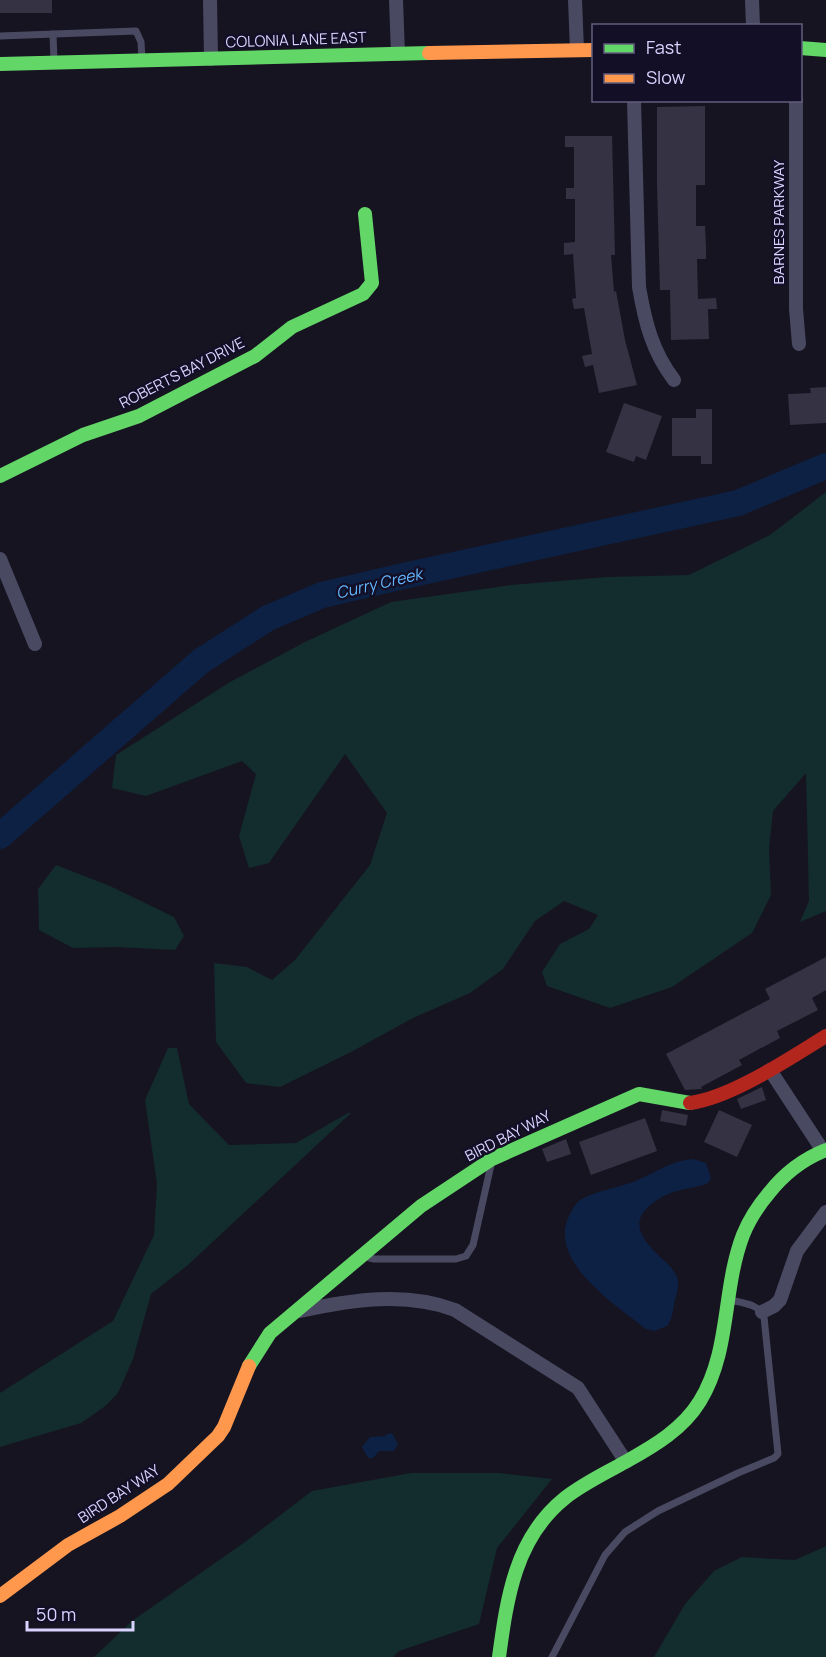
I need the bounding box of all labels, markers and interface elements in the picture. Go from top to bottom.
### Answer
legend [592,24,802,102]
street label: COLONIA LANE EAST [225,27,367,52]
text: Fast [646,35,681,59]
text: Slow [646,65,686,89]
street label: BARNES PARKWAY [768,159,789,284]
street label: ROBERTS BAY DRIVE [116,332,248,413]
water label: Curry Creek [334,562,426,604]
street label: BIRD BAY WAY [461,1105,555,1166]
street label: BIRD BAY WAY [74,1459,164,1528]
scale bar [27,1594,134,1632]
text: 50 m [36,1602,76,1626]

